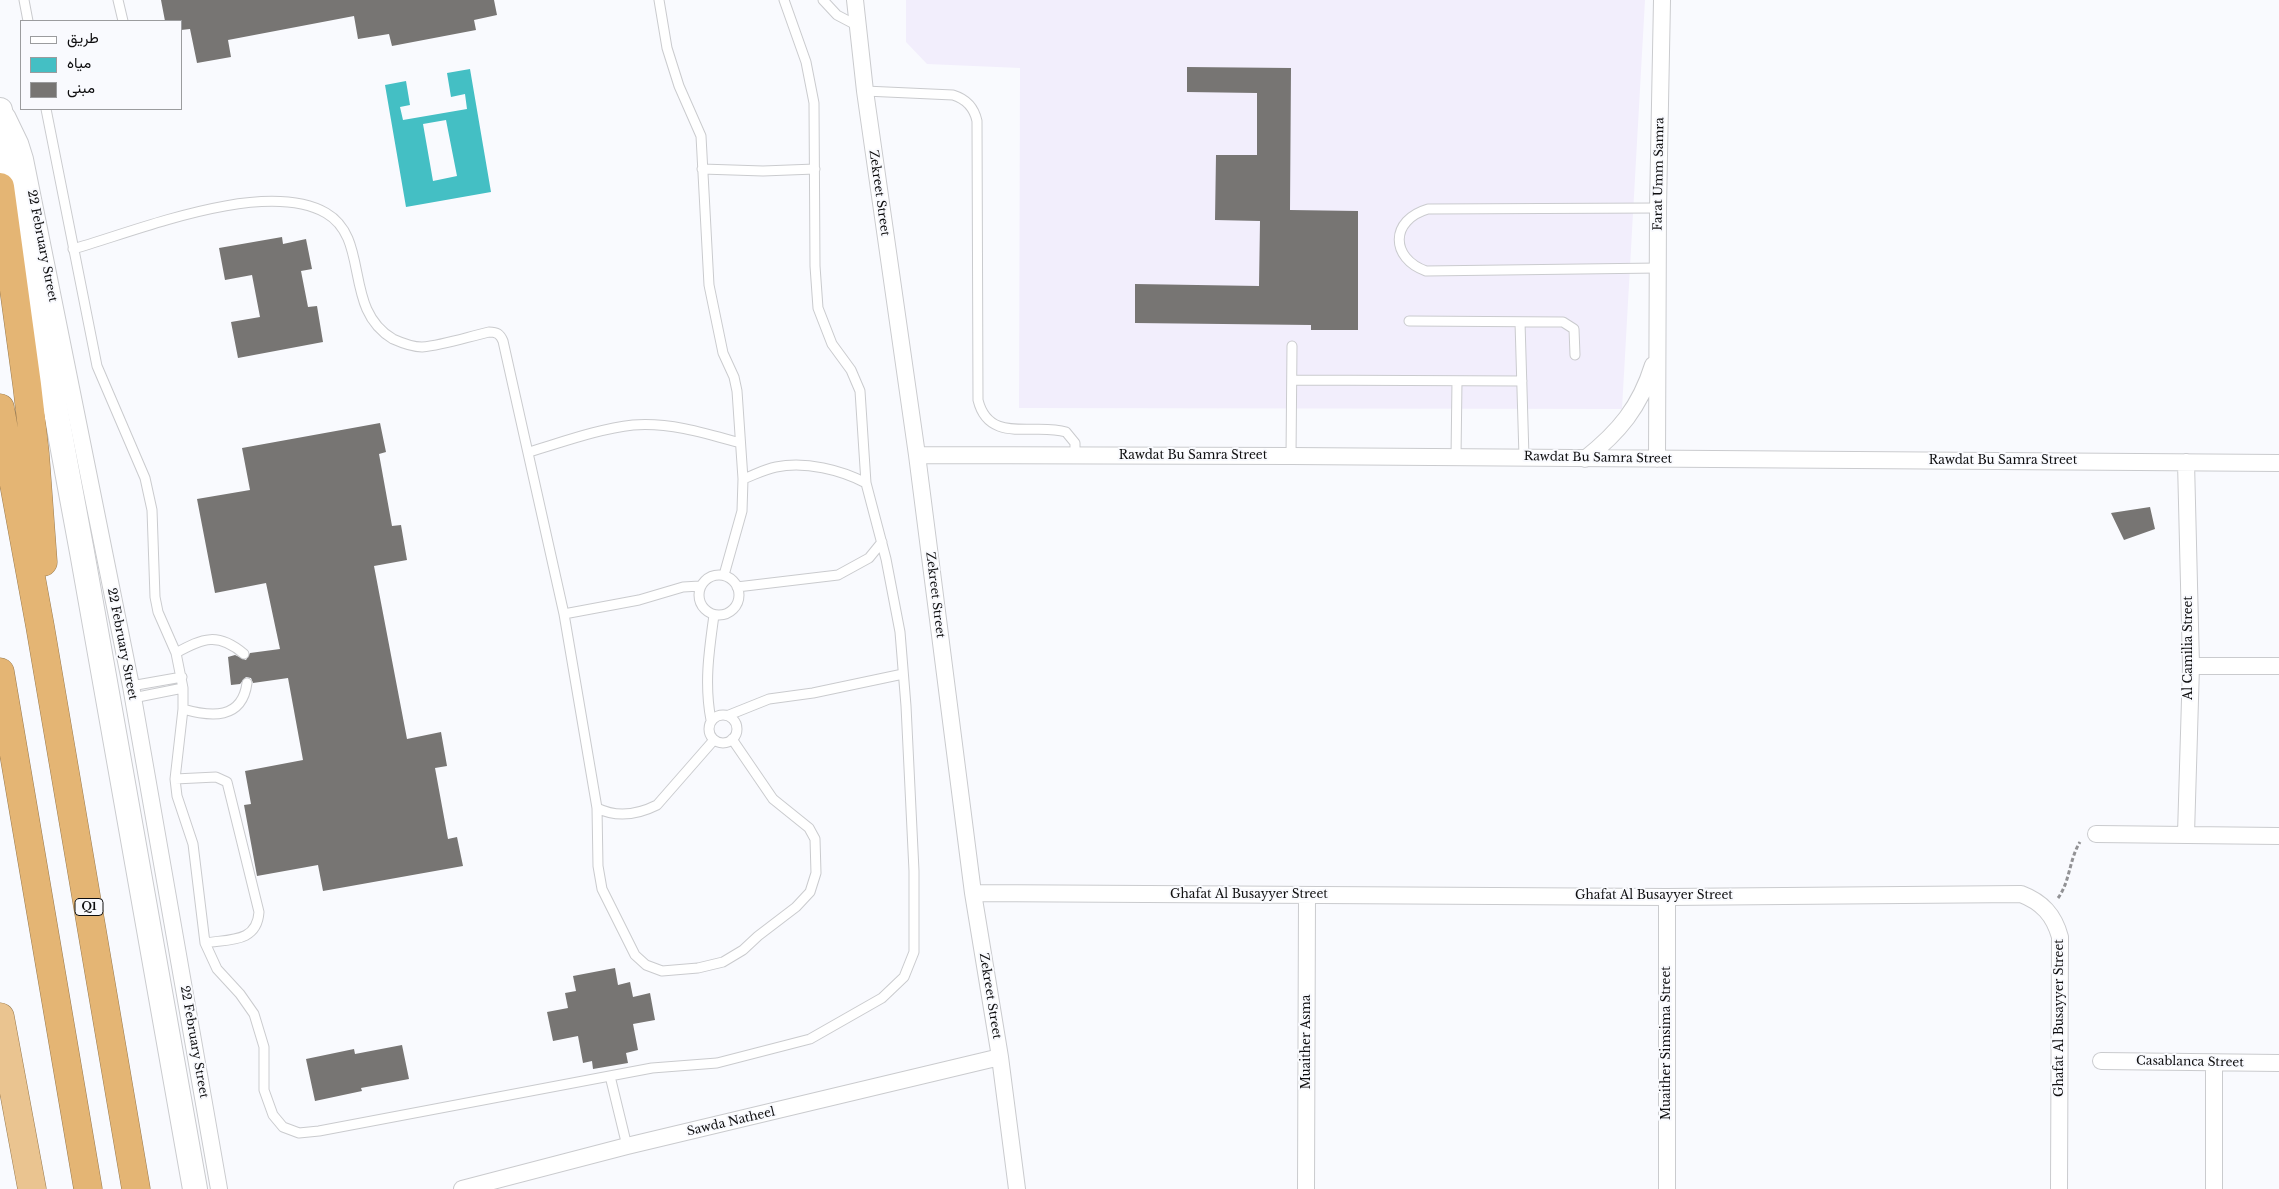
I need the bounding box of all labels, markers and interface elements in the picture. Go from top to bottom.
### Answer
legend [20,20,182,110]
text: طريق [67,28,99,47]
text: مياه [67,53,91,72]
text: مبنى [67,78,95,97]
street label: Farat Umm Samra [1651,117,1667,231]
street label: Zekreet Street [866,149,892,237]
street label: 22 February Street [24,189,60,303]
street label: Rawdat Bu Samra Street [1119,449,1267,463]
street label: Rawdat Bu Samra Street [1524,450,1672,466]
street label: Rawdat Bu Samra Street [1929,454,2077,468]
street label: Zekreet Street [923,551,947,639]
street label: 22 February Street [104,587,140,701]
street label: Al Camilia Street [2182,596,2196,700]
street label: Ghafat Al Busayyer Street [1170,888,1328,902]
street label: Ghafat Al Busayyer Street [1575,889,1733,903]
road number: Q1 [75,899,103,916]
street label: Ghafat Al Busayyer Street [2053,939,2067,1097]
street label: Zekreet Street [976,952,1004,1040]
street label: Muaither Simsima Street [1660,966,1674,1120]
street label: 22 February Street [177,985,211,1099]
street label: Muaither Asma [1300,995,1314,1089]
street label: Casablanca Street [2136,1054,2244,1070]
street label: Sawda Natheel [686,1105,776,1139]

